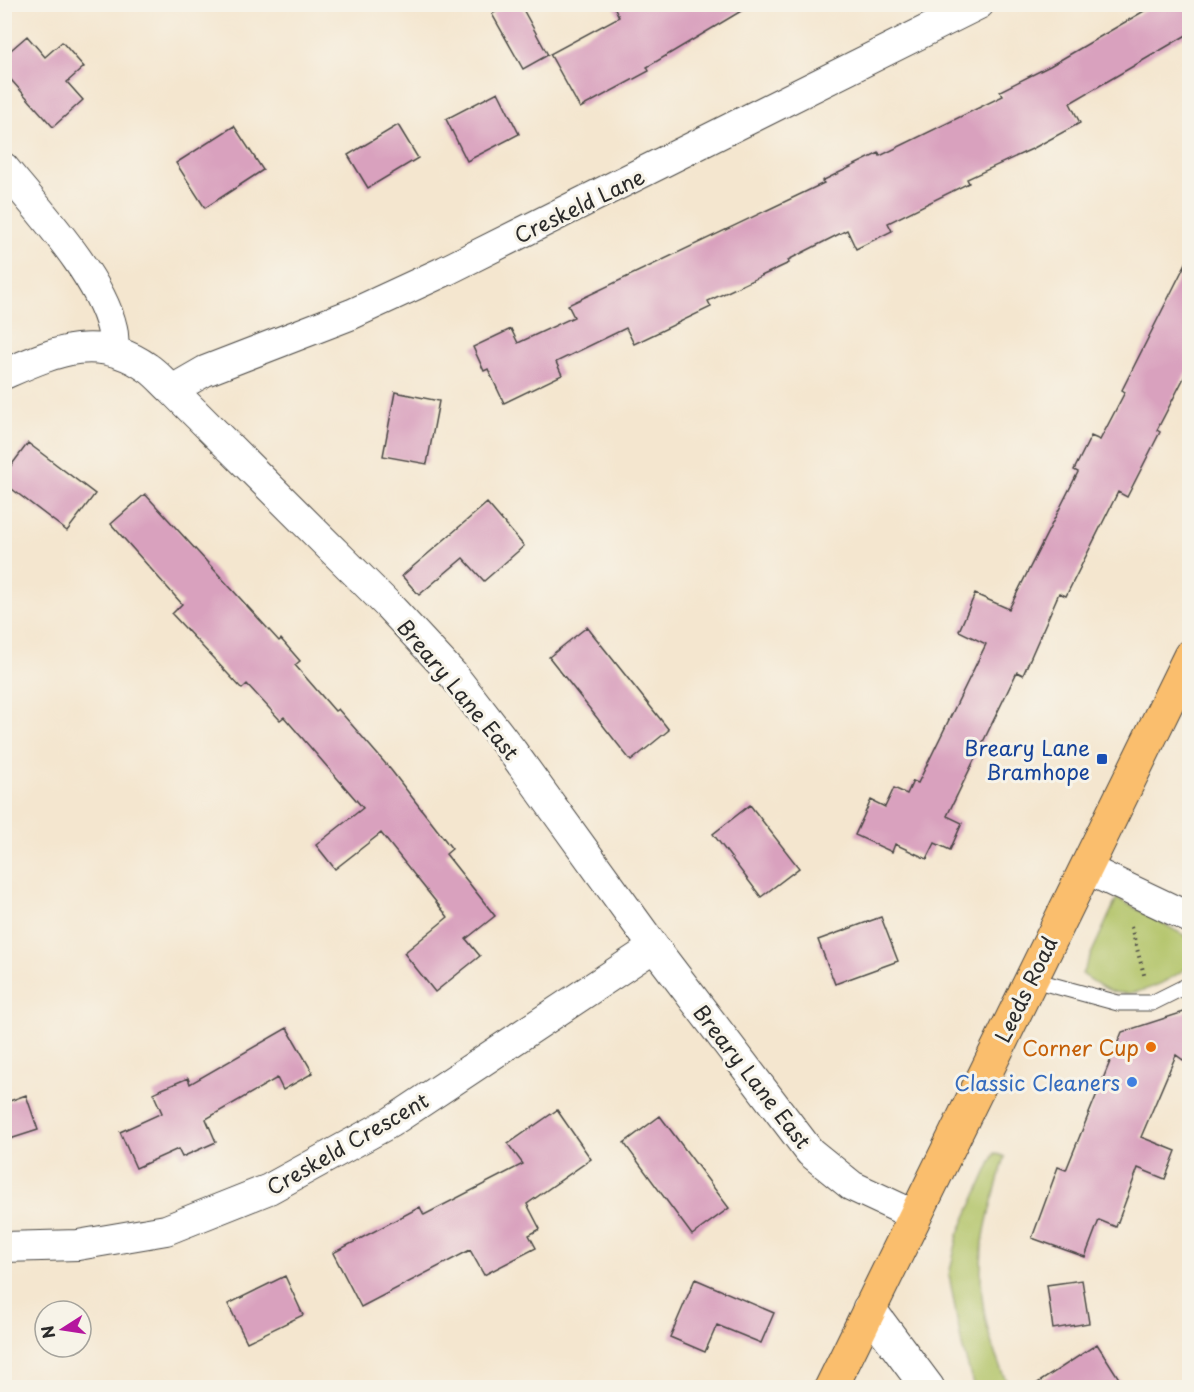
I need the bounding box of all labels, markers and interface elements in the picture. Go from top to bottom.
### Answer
street label: Creskeld Lane [508,160,650,250]
street label: Breary Lane East [390,612,528,766]
place label: Breary Lane Bramhope [964,731,1090,787]
marker: Breary Lane Bramhope [1095,752,1109,766]
street label: Leeds Road [986,931,1064,1047]
street label: Breary Lane East [686,997,820,1155]
place label: Corner Cup [1022,1031,1139,1063]
marker: Corner Cup [1144,1040,1158,1054]
place label: Classic Cleaners [954,1066,1120,1098]
marker: Classic Cleaners [1125,1075,1139,1089]
street label: Creskeld Crescent [260,1084,434,1202]
north arrow [33,1299,93,1359]
text: N [34,1324,60,1341]

